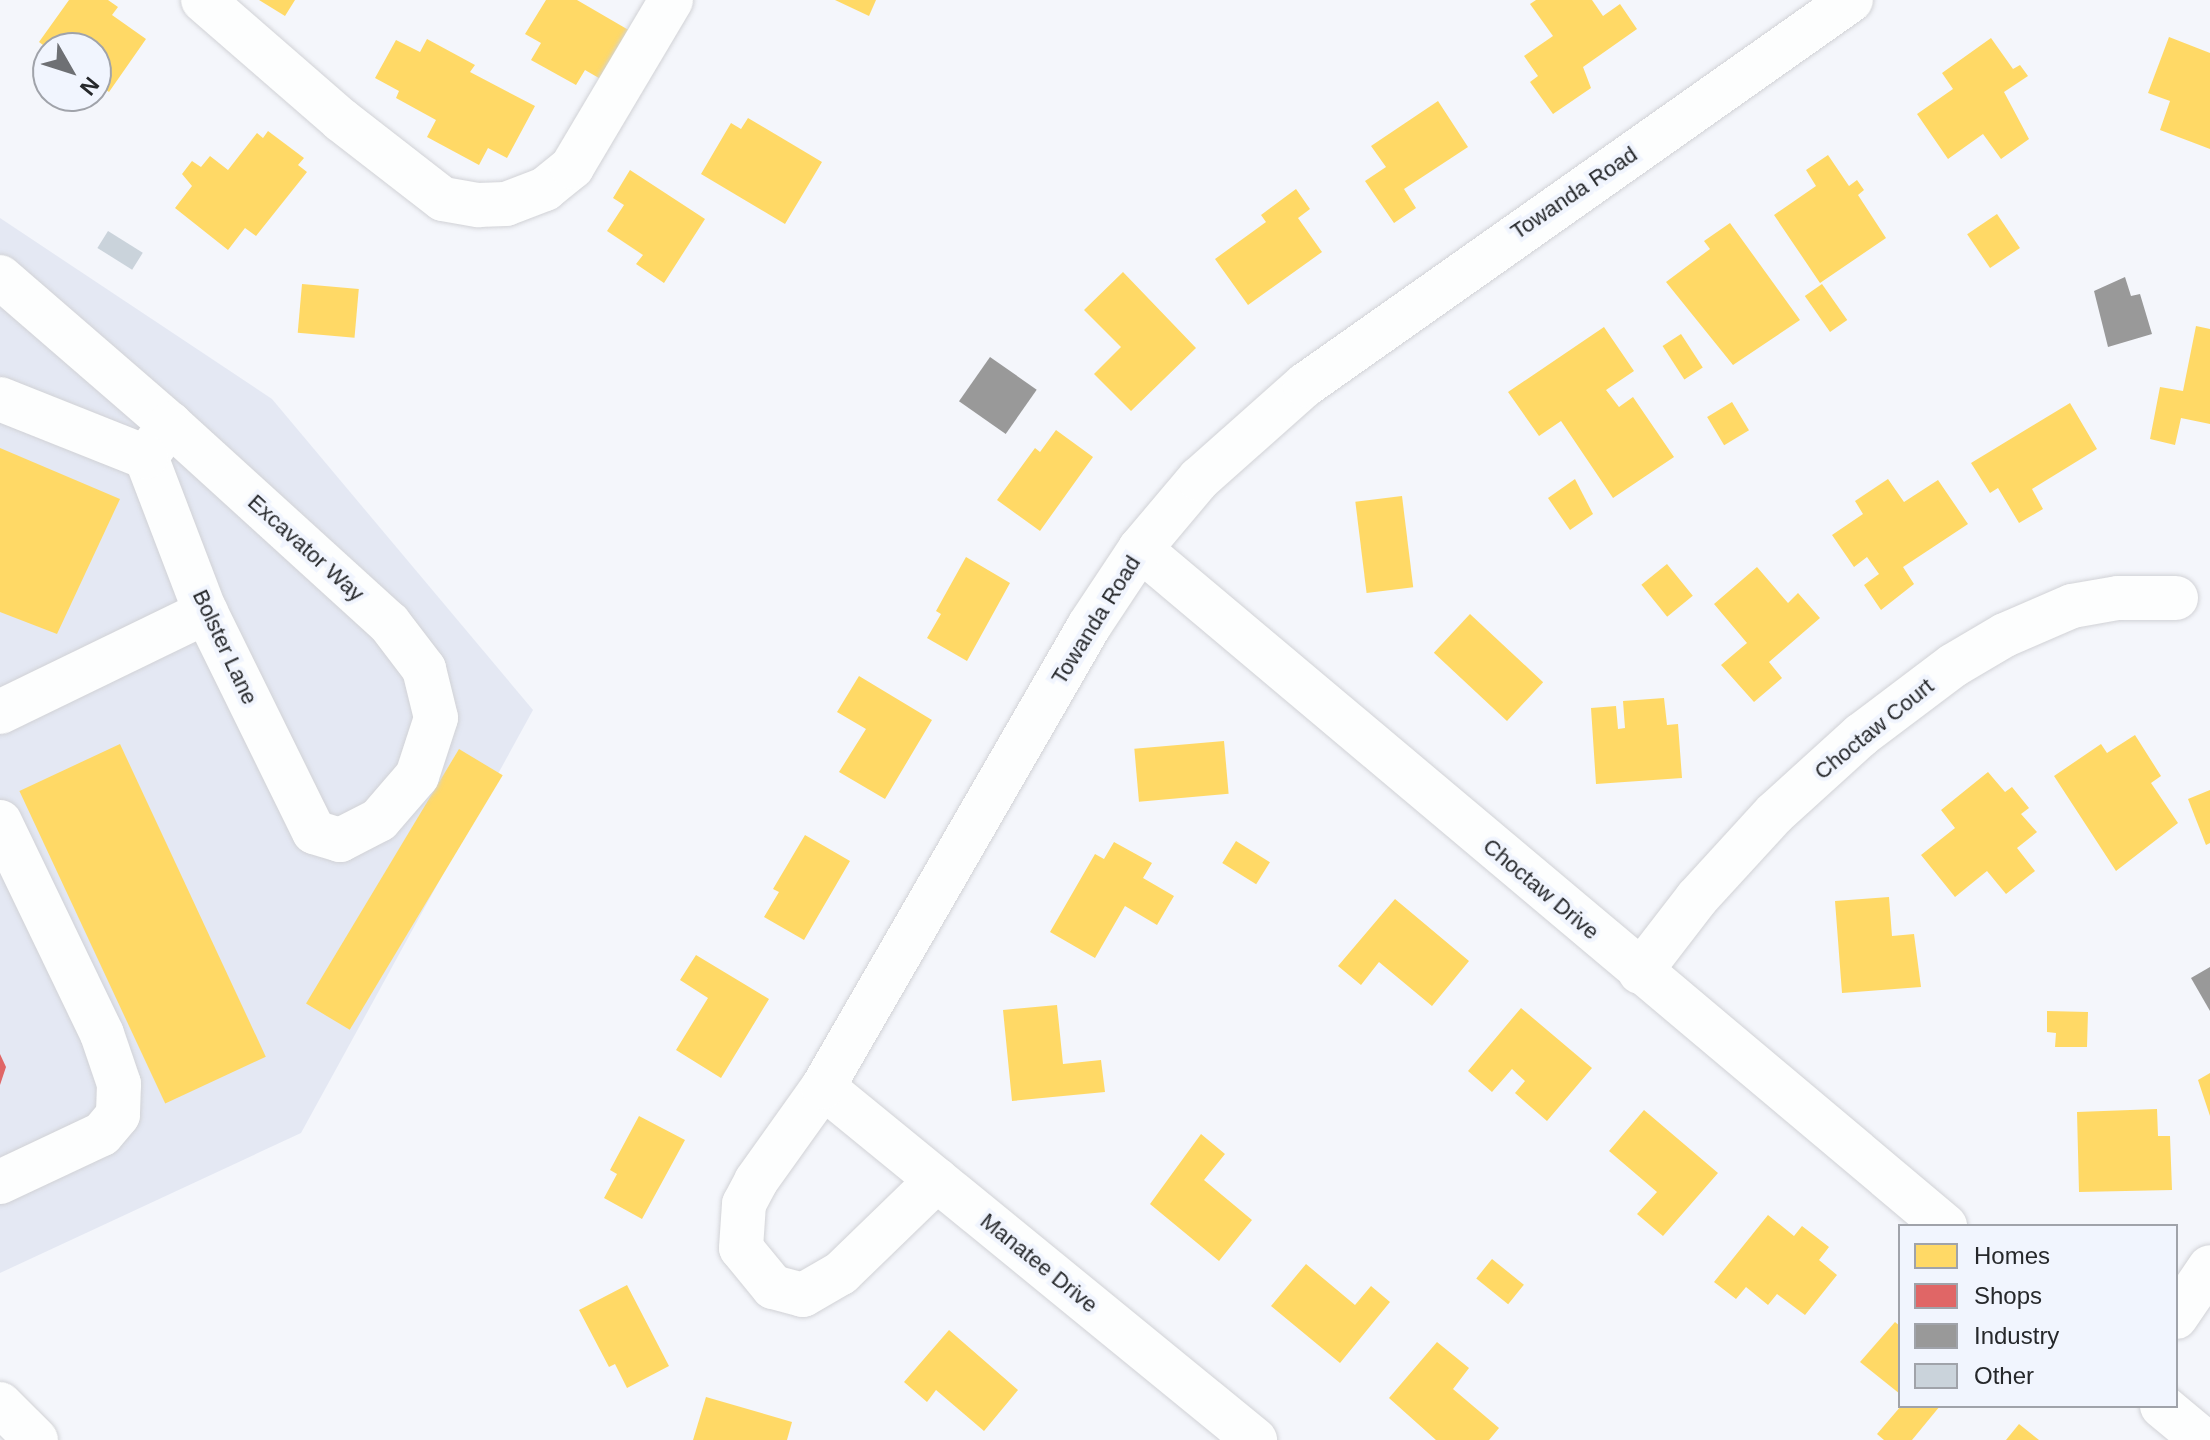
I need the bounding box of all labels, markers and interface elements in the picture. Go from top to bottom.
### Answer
north arrow [32,32,112,112]
text: N [75,72,104,100]
street label: Towanda Road [1506,141,1642,245]
street label: Excavator Way [243,489,369,607]
street label: Towanda Road [1046,551,1146,689]
street label: Bolster Lane [187,585,263,709]
street label: Choctaw Court [1809,673,1939,785]
street label: Choctaw Drive [1478,833,1604,945]
street label: Manatee Drive [975,1208,1103,1318]
legend [1898,1224,2178,1408]
text: Homes [1974,1242,2050,1269]
text: Shops [1974,1282,2042,1309]
text: Industry [1974,1322,2059,1349]
text: Other [1974,1362,2034,1389]

